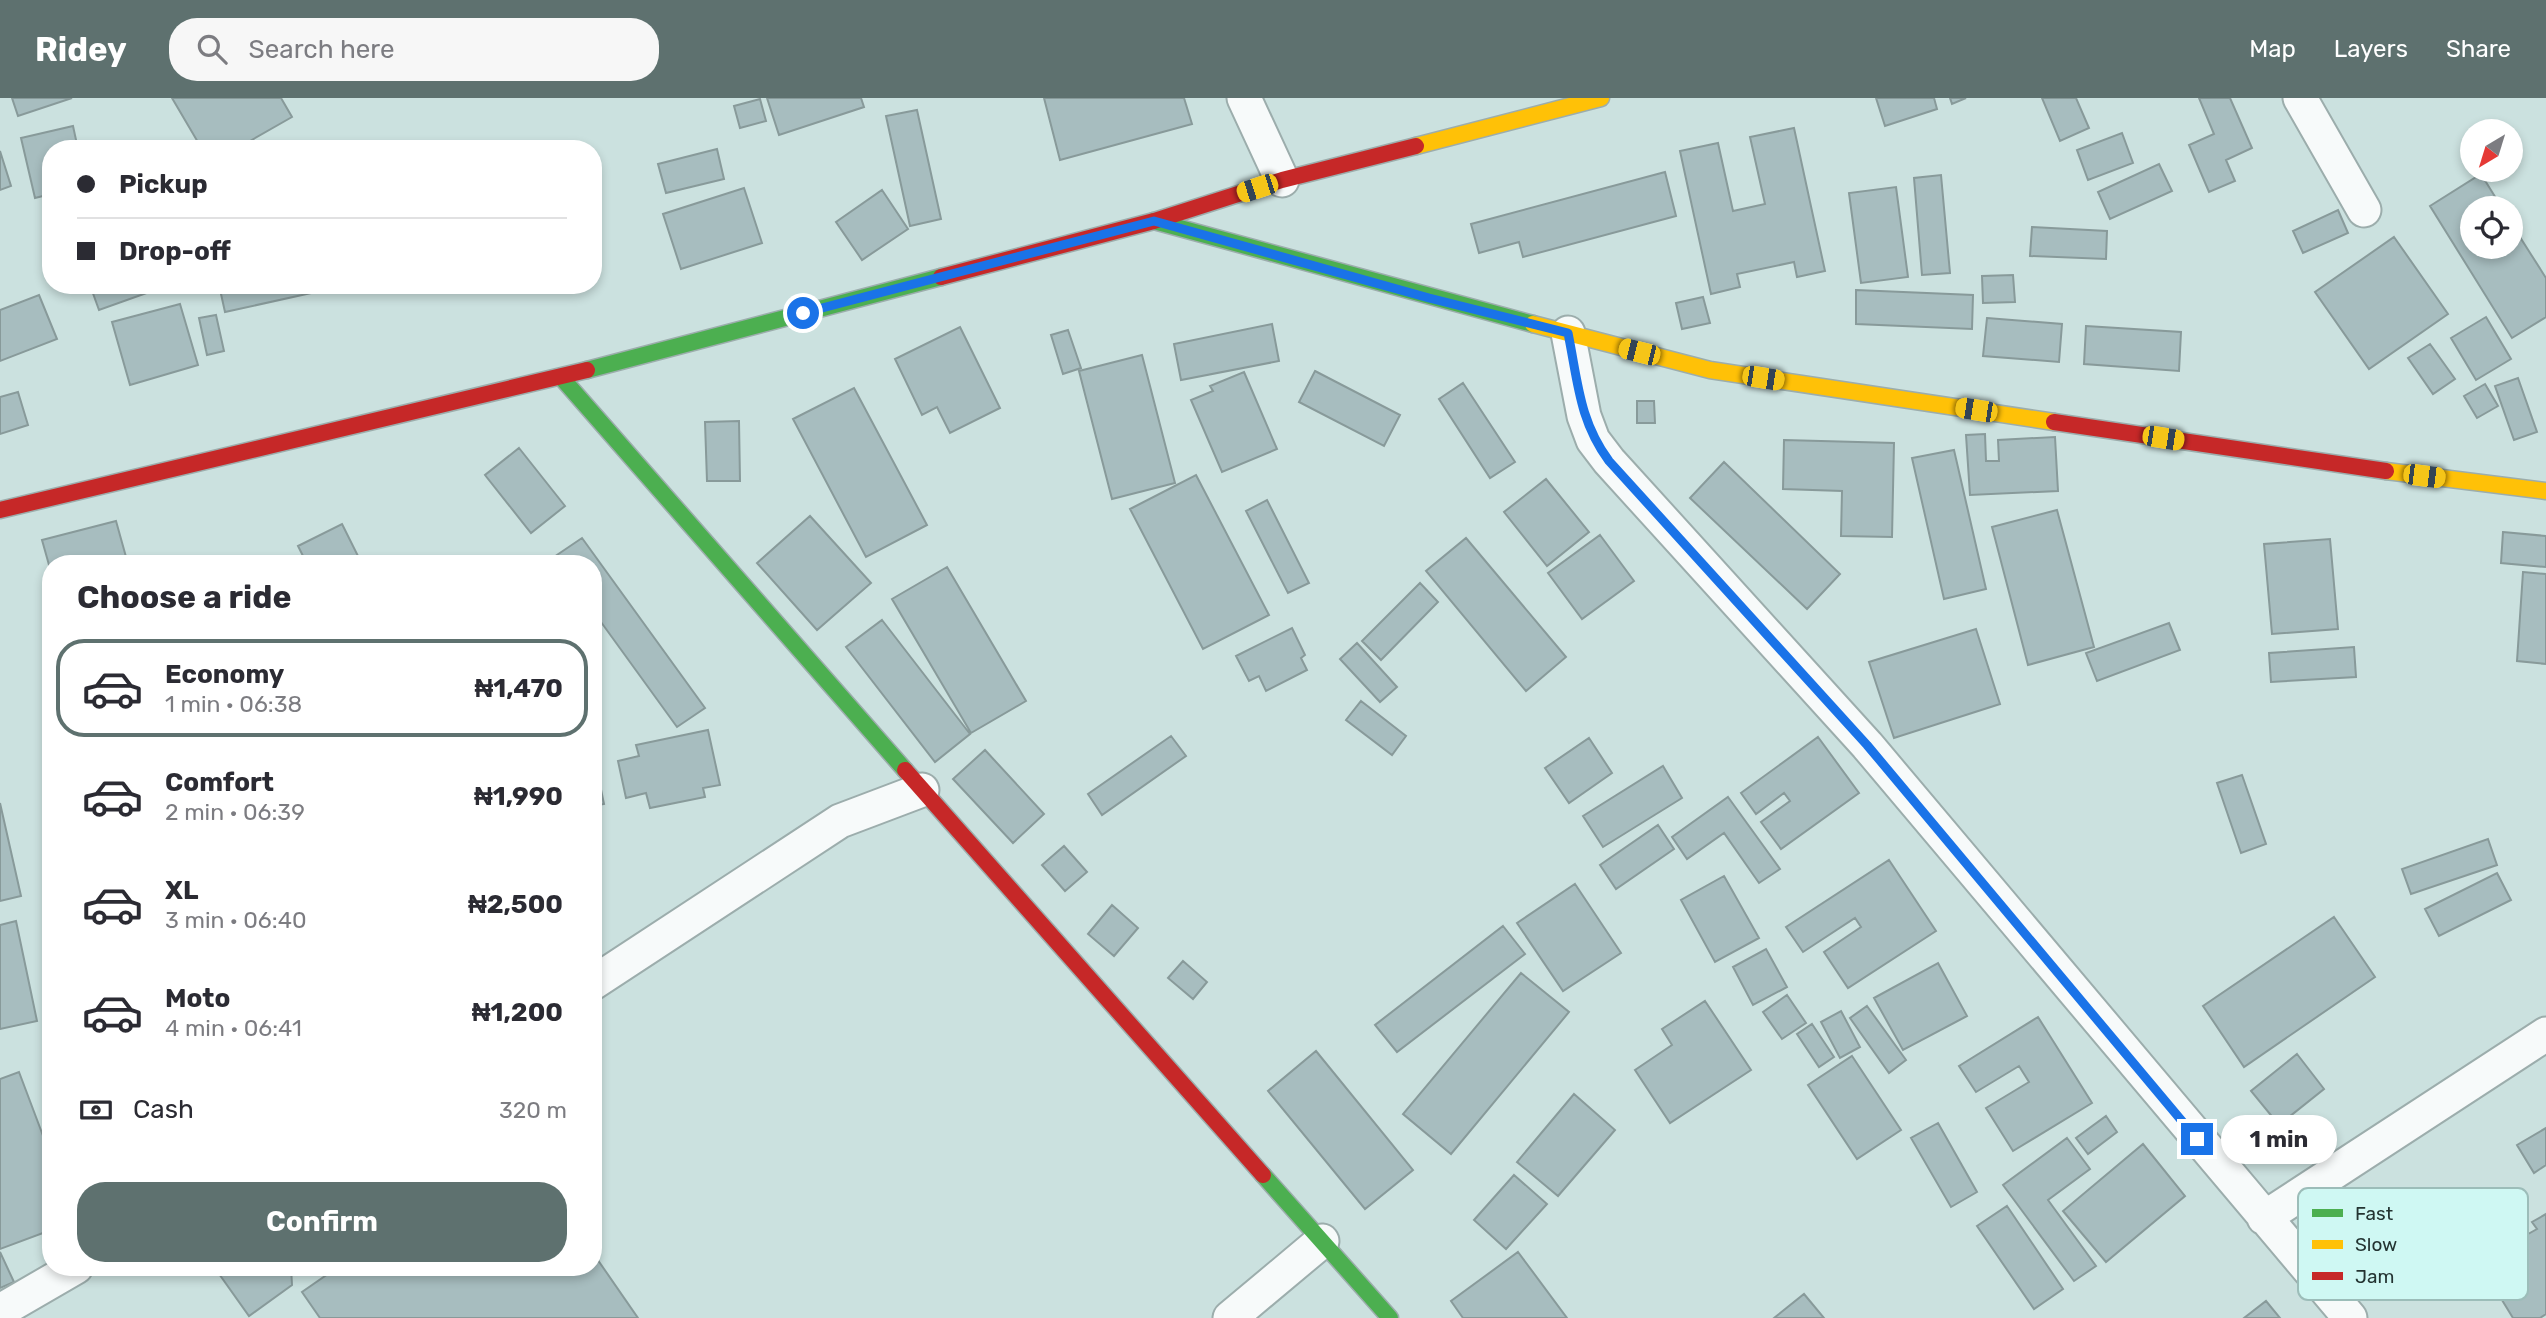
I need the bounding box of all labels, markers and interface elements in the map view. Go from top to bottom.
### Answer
search box [169,18,659,81]
text: Ridey [35,30,127,69]
icon: search [193,30,231,68]
text: Search here [249,34,394,65]
text: Map [2249,35,2296,63]
text: Layers [2334,35,2408,63]
text: Share [2446,35,2511,63]
north arrow [2460,119,2524,182]
map controls [2460,119,2523,259]
text: Pickup [119,169,208,200]
car [1234,172,1281,204]
button: locate [2460,196,2523,259]
text: Drop-off [119,236,231,267]
route start [787,297,819,329]
car [1617,337,1662,367]
car [1741,364,1786,392]
car [1954,396,1999,424]
car [2141,424,2186,452]
car [2402,463,2447,489]
text: Choose a ride [77,578,291,616]
icon: car [81,657,144,720]
text: Economy [165,659,284,690]
text: ₦1,470 [475,673,563,704]
text: 1 min · 06:38 [165,690,302,718]
icon: car [81,765,144,828]
text: Comfort [165,767,274,798]
text: ₦1,990 [474,781,563,812]
text: 2 min · 06:39 [165,798,305,826]
icon: car [81,873,144,936]
text: XL [165,875,198,906]
text: ₦2,500 [468,889,563,920]
text: 3 min · 06:40 [165,906,307,934]
icon: car [81,981,144,1044]
text: Moto [165,983,230,1014]
text: ₦1,200 [472,997,563,1028]
text: 4 min · 06:41 [165,1014,302,1042]
icon: cash [77,1091,115,1129]
text: Cash [133,1094,194,1125]
text: 320 m [499,1096,567,1124]
callout: 1 min [2222,1114,2337,1164]
route end [2181,1123,2213,1155]
text: 1 min [2250,1125,2308,1153]
button: Confirm [77,1182,567,1262]
legend [2298,1188,2528,1300]
text: Fast [2355,1202,2394,1225]
text: Slow [2355,1233,2397,1256]
text: Jam [2355,1265,2394,1288]

